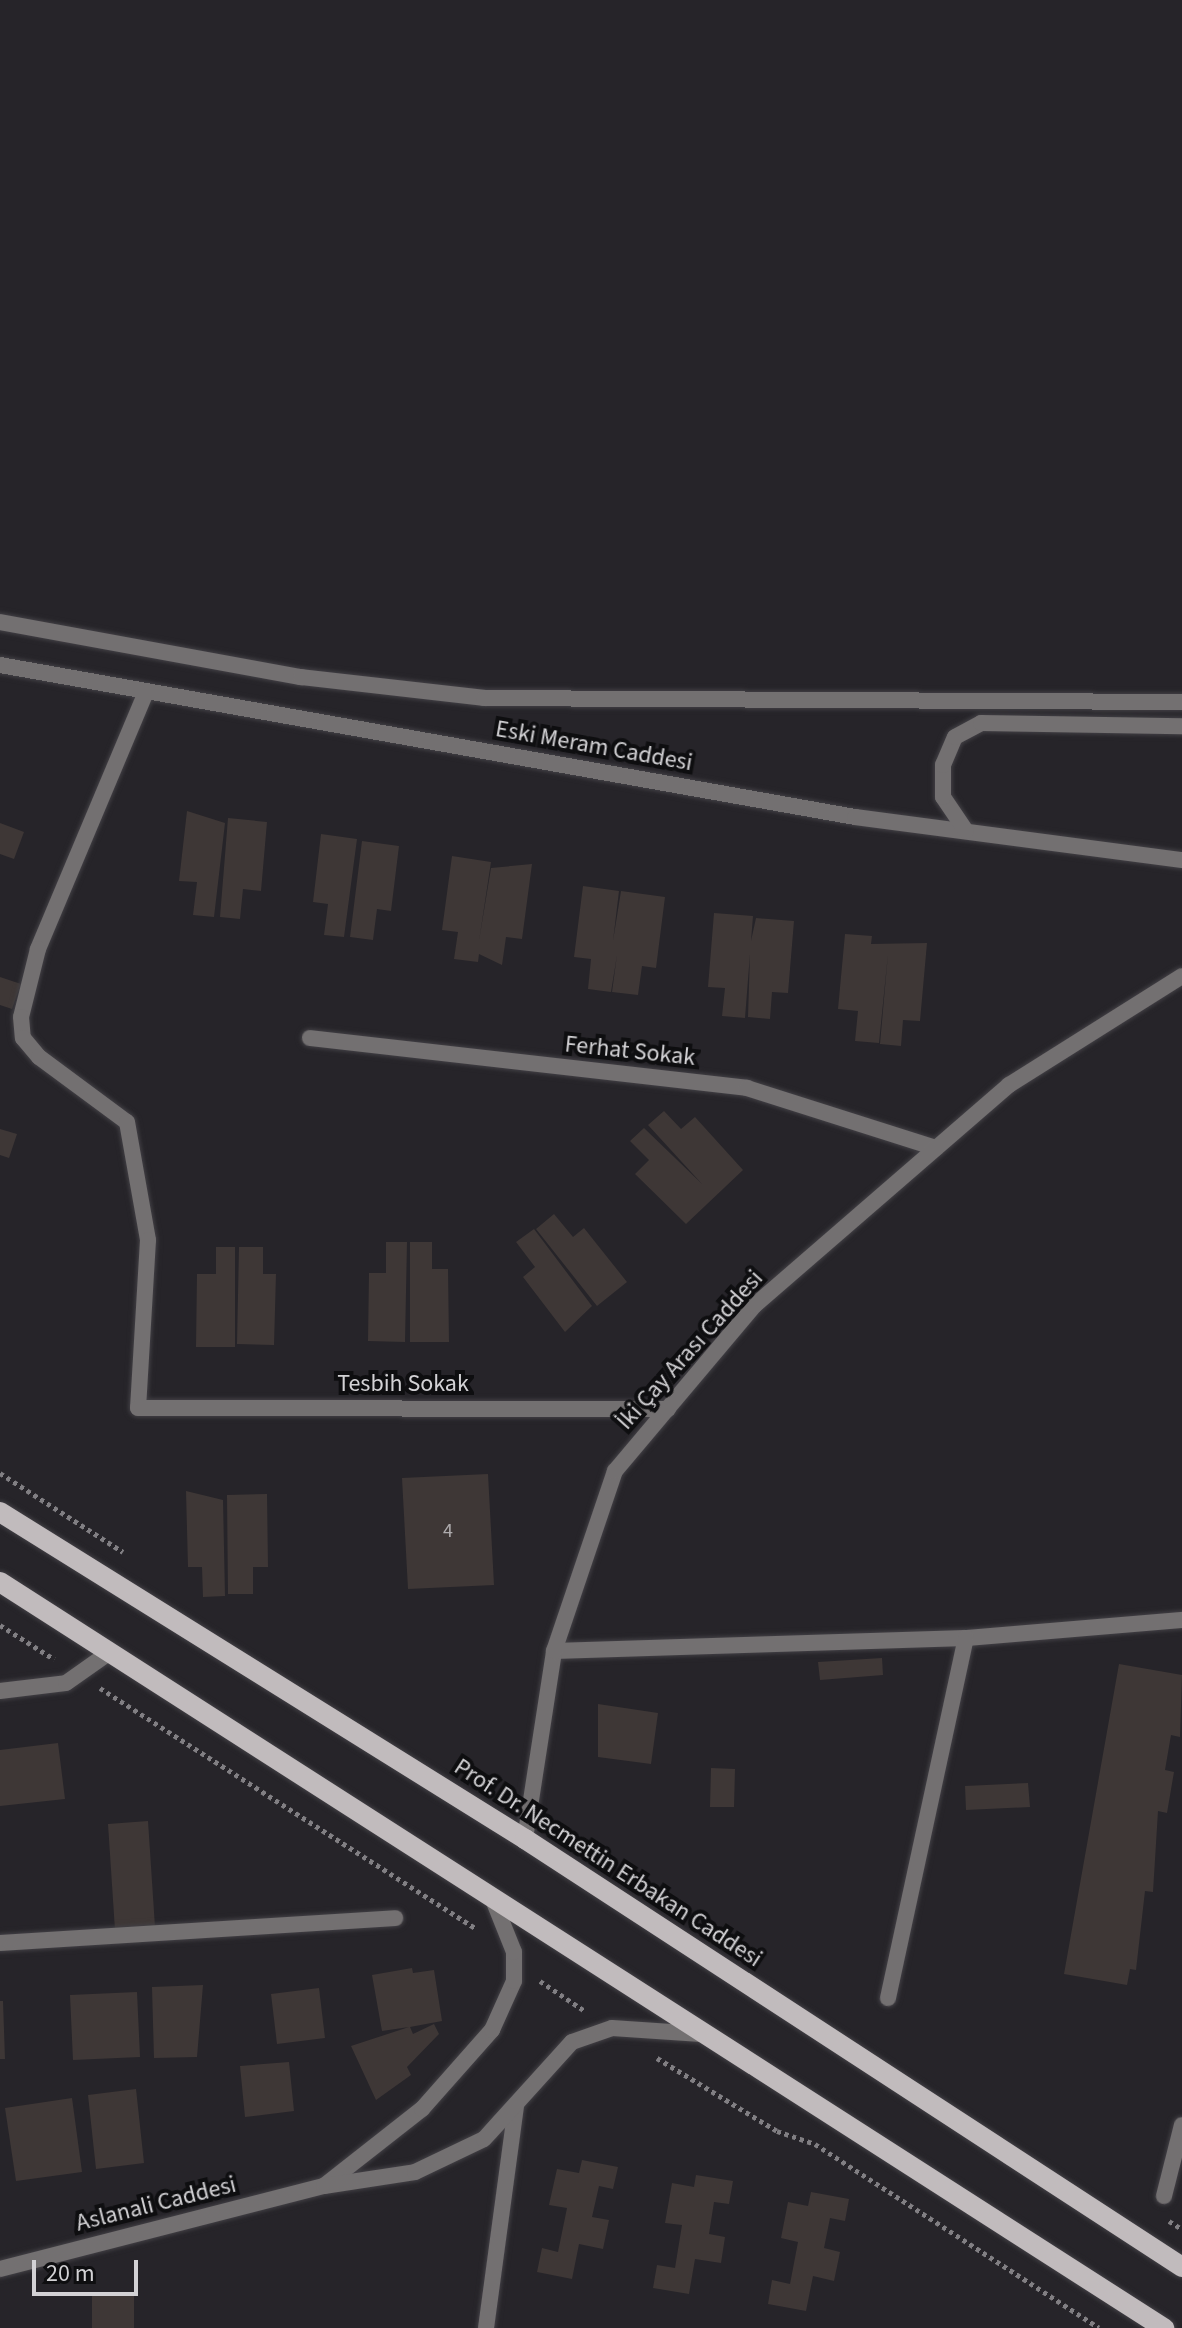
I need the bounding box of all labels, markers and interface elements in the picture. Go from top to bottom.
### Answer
street label: Eski Meram Caddesi [493,714,695,778]
street label: Ferhat Sokak [563,1030,697,1072]
street label: İki Çay Arası Caddesi [611,1264,769,1436]
street label: Tesbih Sokak [337,1370,469,1398]
house number: 4 [443,1519,453,1543]
street label: Prof. Dr. Necmettin Erbakan Caddesi [449,1753,767,1973]
street label: Aslanali Caddesi [73,2170,239,2238]
scale bar [36,2244,142,2294]
text: 20 m [46,2256,95,2291]

